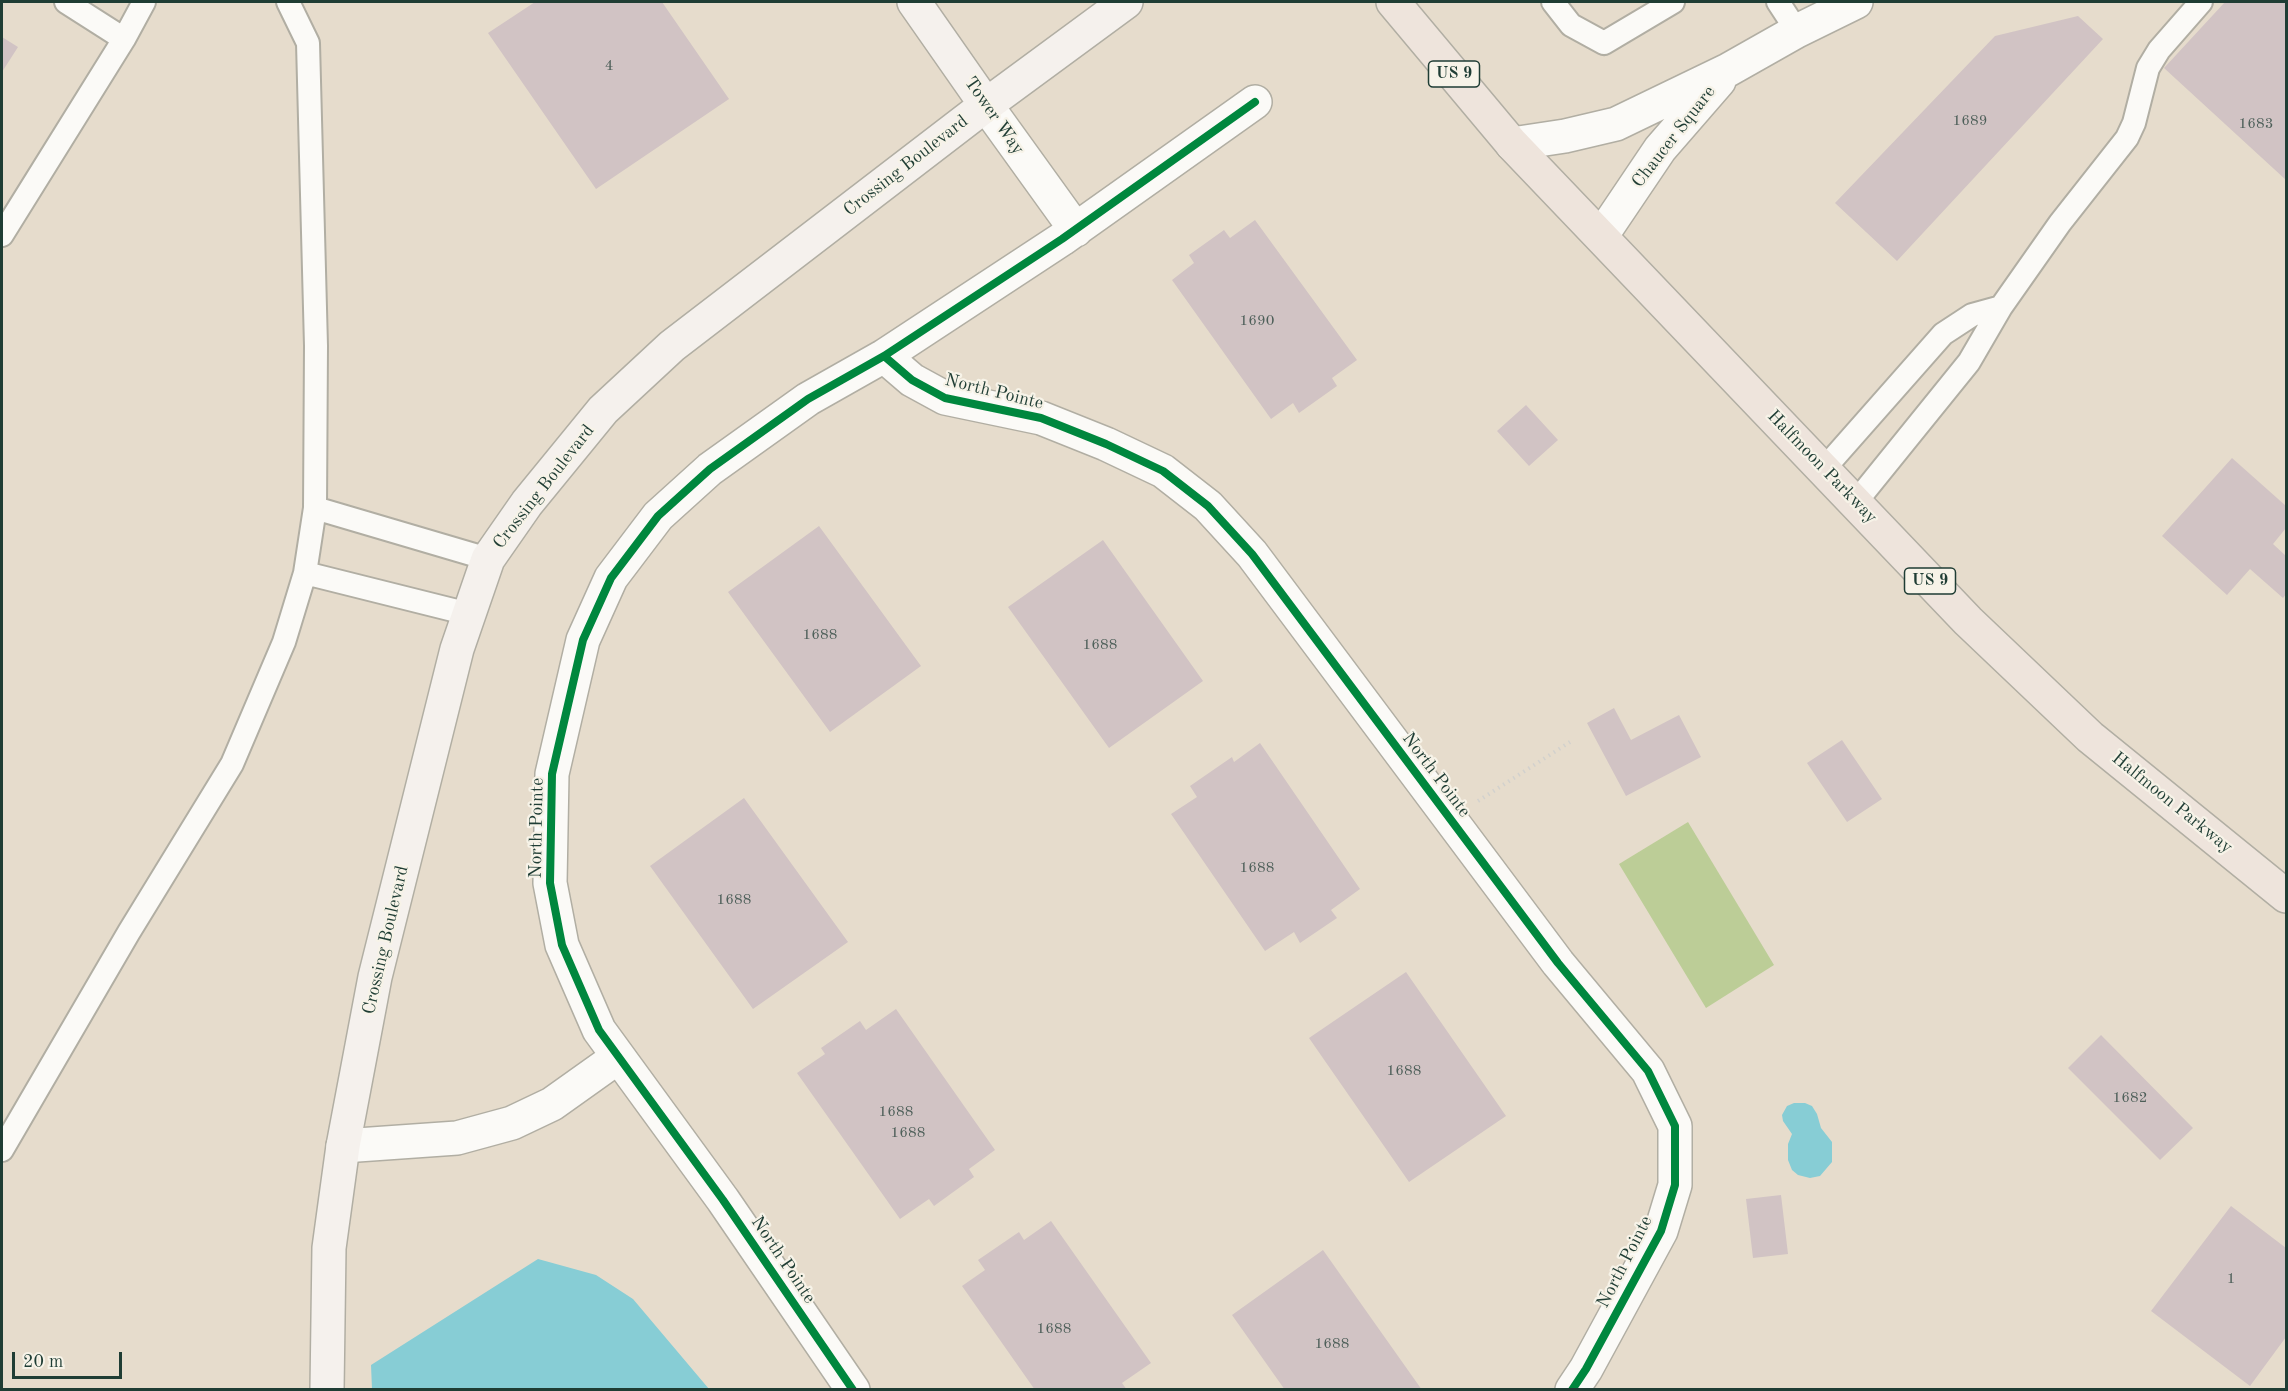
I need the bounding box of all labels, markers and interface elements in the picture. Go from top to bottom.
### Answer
house number: 4 [605,57,613,75]
road number: US 9 [1428,61,1480,87]
street label: Tower Way [959,73,1029,159]
street label: Chaucer Square [1628,82,1720,192]
street label: Crossing Boulevard [839,111,973,221]
house number: 1689 [1953,112,1987,130]
house number: 1683 [2239,115,2273,133]
house number: 1690 [1240,312,1274,330]
street label: North Pointe [943,369,1045,415]
street label: Halfmoon Parkway [1762,406,1882,528]
street label: Crossing Boulevard [489,420,599,554]
road number: US 9 [1904,568,1956,594]
house number: 1688 [803,626,837,644]
house number: 1688 [1083,636,1117,654]
street label: North Pointe [1397,728,1475,822]
street label: Halfmoon Parkway [2107,748,2237,858]
street label: North Pointe [525,777,549,879]
house number: 1688 [1240,859,1274,877]
street label: Crossing Boulevard [358,863,414,1017]
house number: 1688 [717,891,751,909]
house number: 1688 [1387,1062,1421,1080]
house number: 1682 [2113,1089,2147,1107]
house number: 1688 [879,1103,913,1121]
house number: 1688 [891,1124,925,1142]
street label: North Pointe [746,1212,820,1308]
street label: North Pointe [1593,1212,1657,1312]
house number: 1 [2227,1270,2235,1288]
house number: 1688 [1037,1320,1071,1338]
house number: 1688 [1315,1335,1349,1353]
scale bar [15,1340,124,1378]
text: 20 m [23,1353,63,1371]

